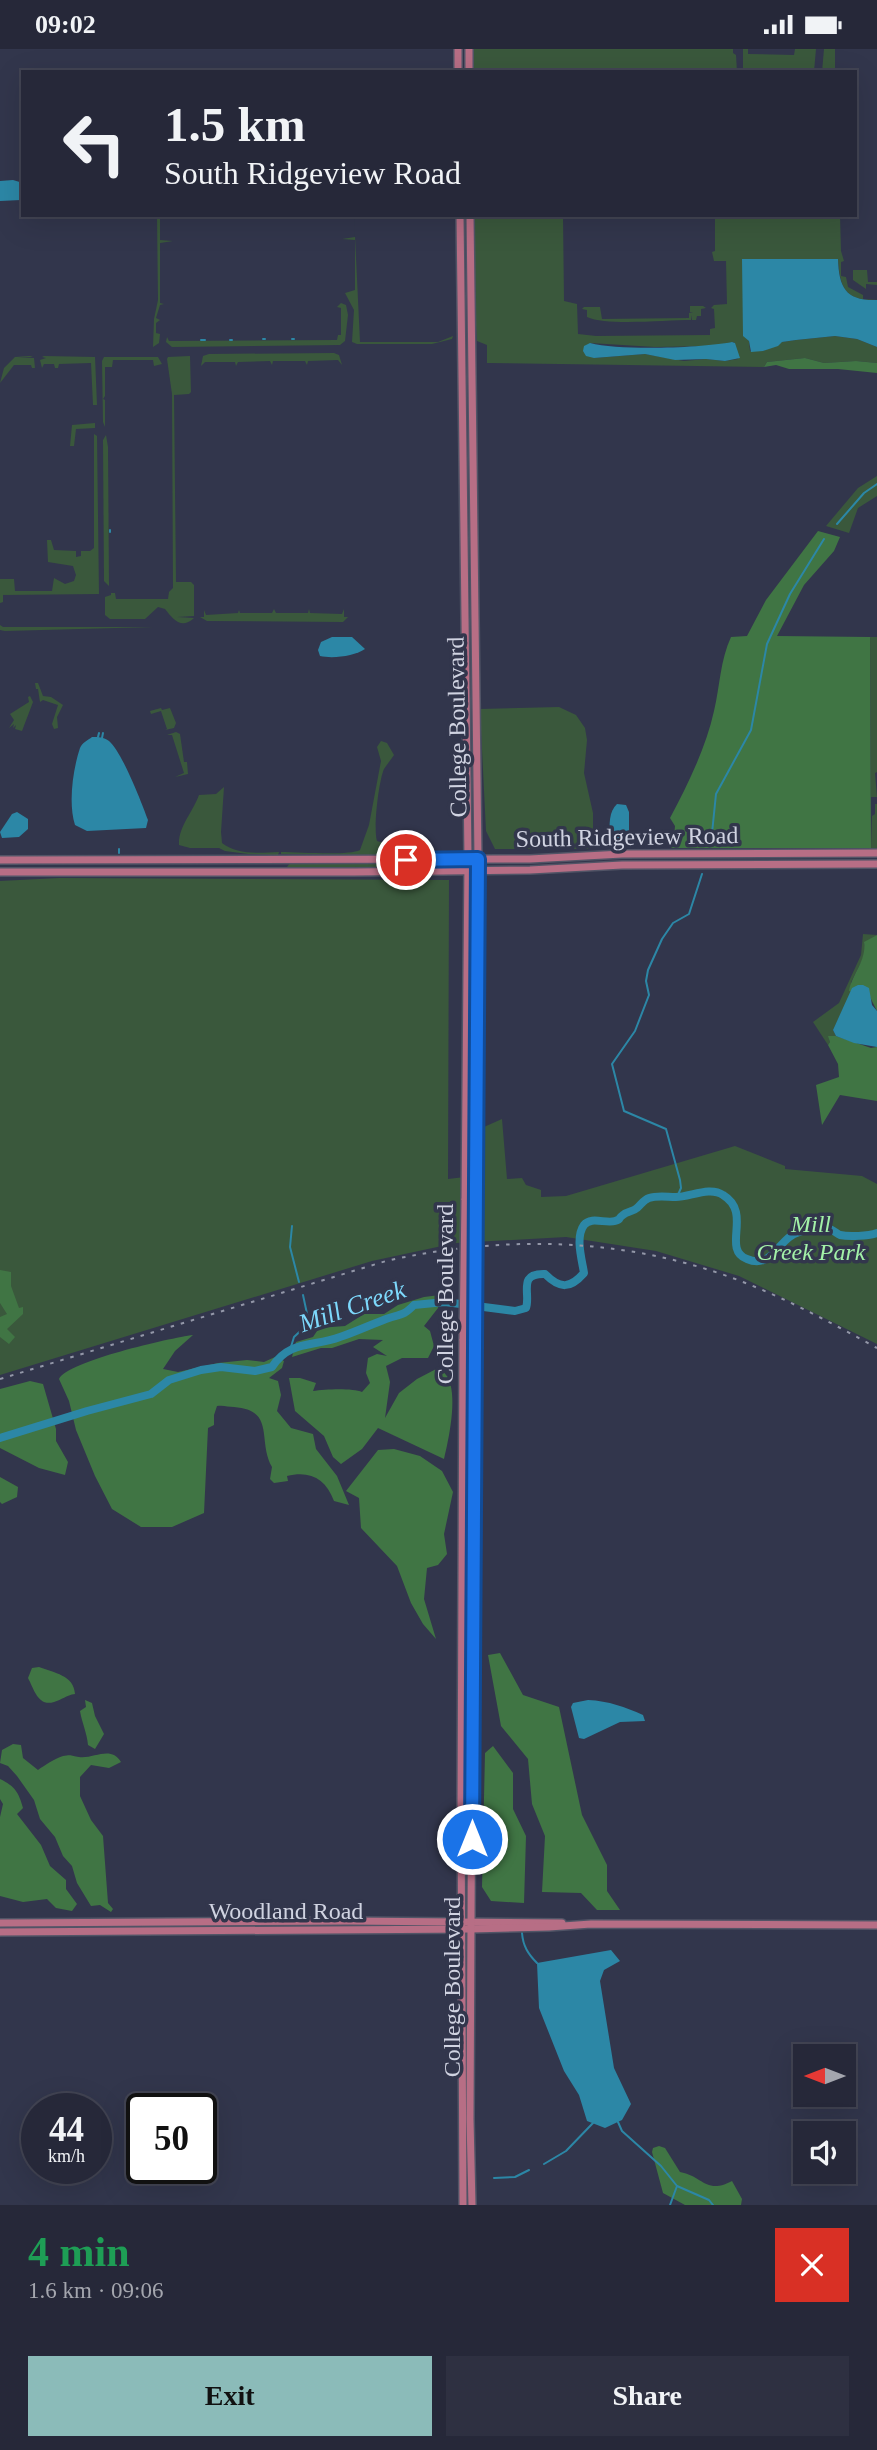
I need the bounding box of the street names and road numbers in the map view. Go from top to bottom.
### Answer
street label: College Boulevard [442,636,472,818]
street label: South Ridgeview Road [515,822,739,852]
street label: College Boulevard [432,1204,458,1384]
street label: College Boulevard [439,1897,465,2077]
street label: Woodland Road [209,1898,363,1924]

